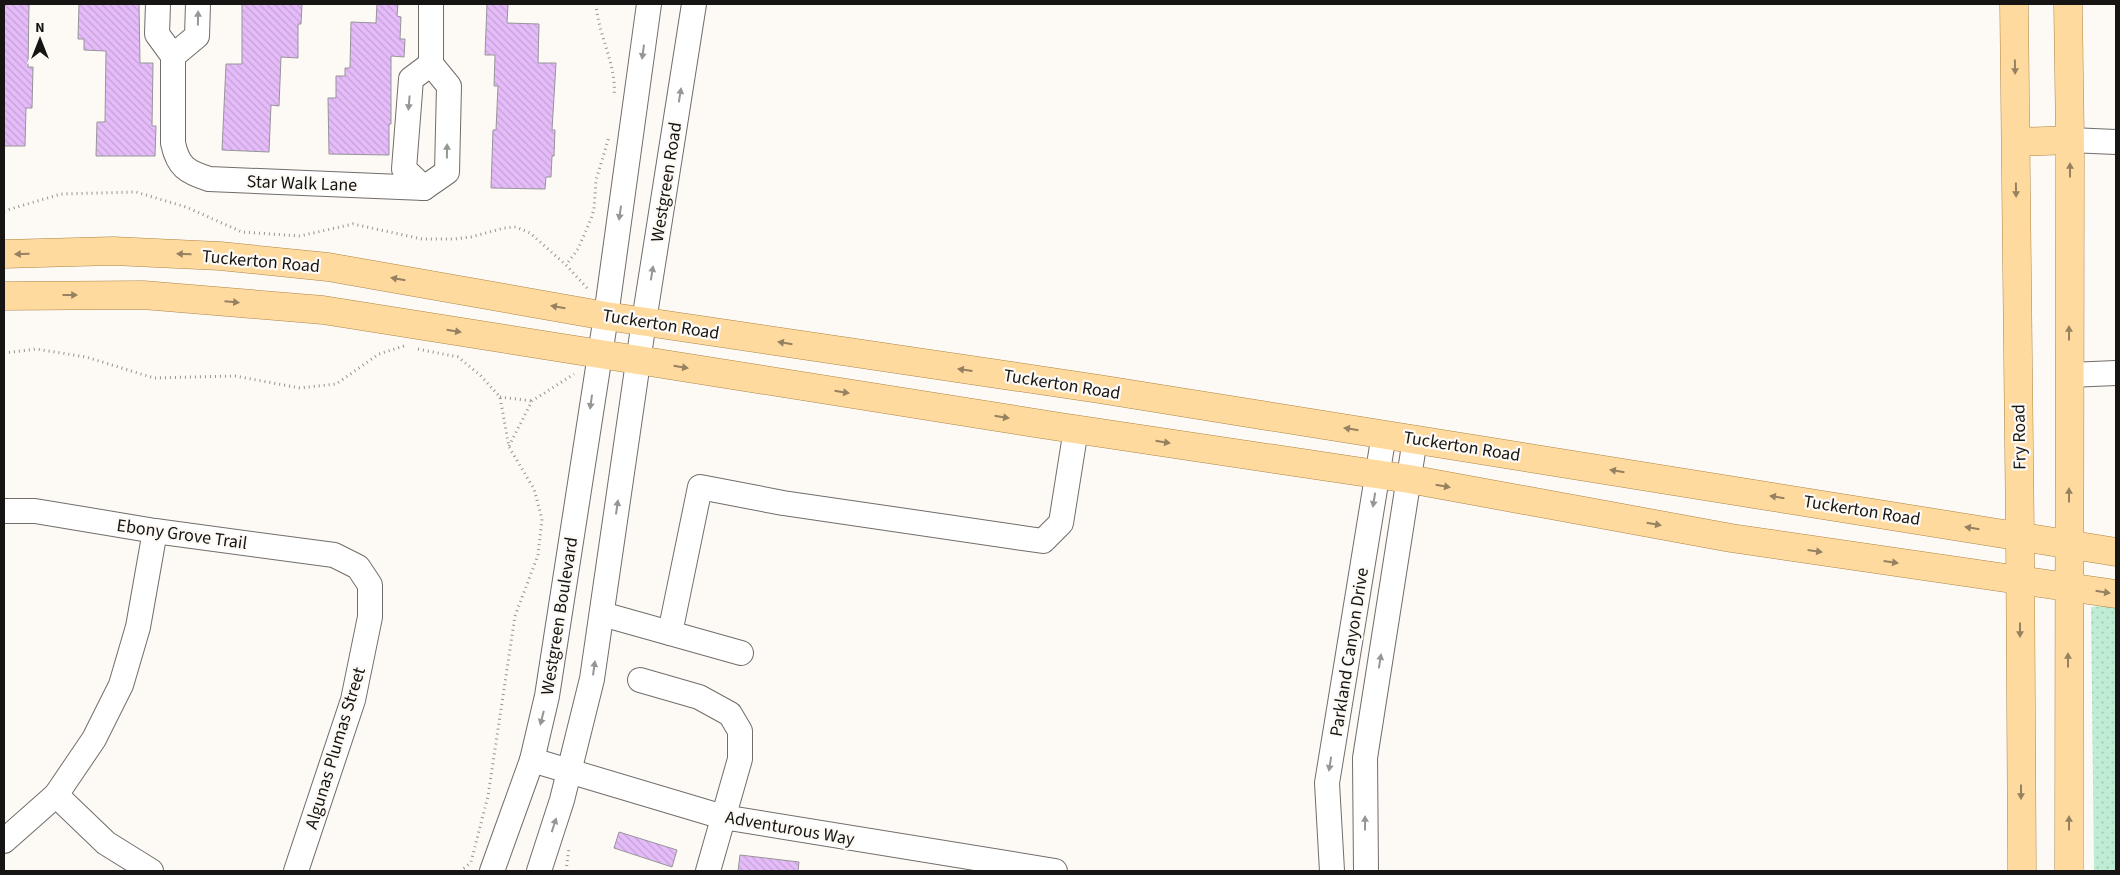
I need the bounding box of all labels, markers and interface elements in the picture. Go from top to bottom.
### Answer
one-way arrow [194,10,202,26]
north arrow [15,15,65,65]
text: N [35,18,45,38]
one-way arrow [638,44,646,60]
one-way arrow [2011,59,2019,75]
one-way arrow [676,87,684,103]
one-way arrow [405,95,413,111]
street label: Westgreen Road [645,120,688,244]
one-way arrow [444,143,452,159]
one-way arrow [2066,162,2074,178]
street label: Star Walk Lane [246,169,358,198]
one-way arrow [2012,183,2020,199]
one-way arrow [616,205,624,221]
street label: Tuckerton Road [201,244,321,279]
one-way arrow [14,250,30,258]
one-way arrow [176,250,192,258]
one-way arrow [648,264,656,280]
one-way arrow [389,275,405,283]
one-way arrow [62,291,78,299]
one-way arrow [224,298,240,306]
one-way arrow [549,303,565,311]
street label: Tuckerton Road [601,303,721,346]
one-way arrow [2065,325,2073,341]
one-way arrow [446,327,462,335]
one-way arrow [777,338,793,346]
one-way arrow [674,363,690,371]
street label: Tuckerton Road [1002,363,1122,406]
one-way arrow [957,365,973,373]
one-way arrow [834,388,850,396]
one-way arrow [587,394,595,410]
street label: Fry Road [2006,404,2033,470]
one-way arrow [995,414,1011,422]
one-way arrow [1342,425,1358,433]
street label: Tuckerton Road [1402,425,1522,468]
one-way arrow [1155,438,1171,446]
one-way arrow [1608,467,1624,475]
one-way arrow [1435,482,1451,490]
one-way arrow [2065,487,2073,503]
street label: Tuckerton Road [1802,489,1922,532]
one-way arrow [1369,492,1377,508]
one-way arrow [1769,492,1785,500]
one-way arrow [614,498,622,514]
street label: Ebony Grove Trail [115,513,249,556]
one-way arrow [1647,521,1663,529]
one-way arrow [1964,523,1980,531]
street label: Westgreen Boulevard [535,535,584,697]
one-way arrow [1807,547,1823,555]
one-way arrow [1884,558,1900,566]
street label: Parkland Canyon Drive [1324,566,1375,738]
one-way arrow [2095,588,2111,596]
one-way arrow [2016,622,2024,638]
one-way arrow [2064,652,2072,668]
one-way arrow [1377,653,1385,669]
one-way arrow [590,659,598,675]
street label: Algunas Plumas Street [299,664,372,832]
one-way arrow [538,711,546,726]
one-way arrow [1326,756,1334,772]
one-way arrow [2017,785,2025,801]
street label: Adventurous Way [723,805,857,852]
one-way arrow [1361,814,1369,830]
one-way arrow [2065,814,2073,830]
one-way arrow [551,817,559,832]

